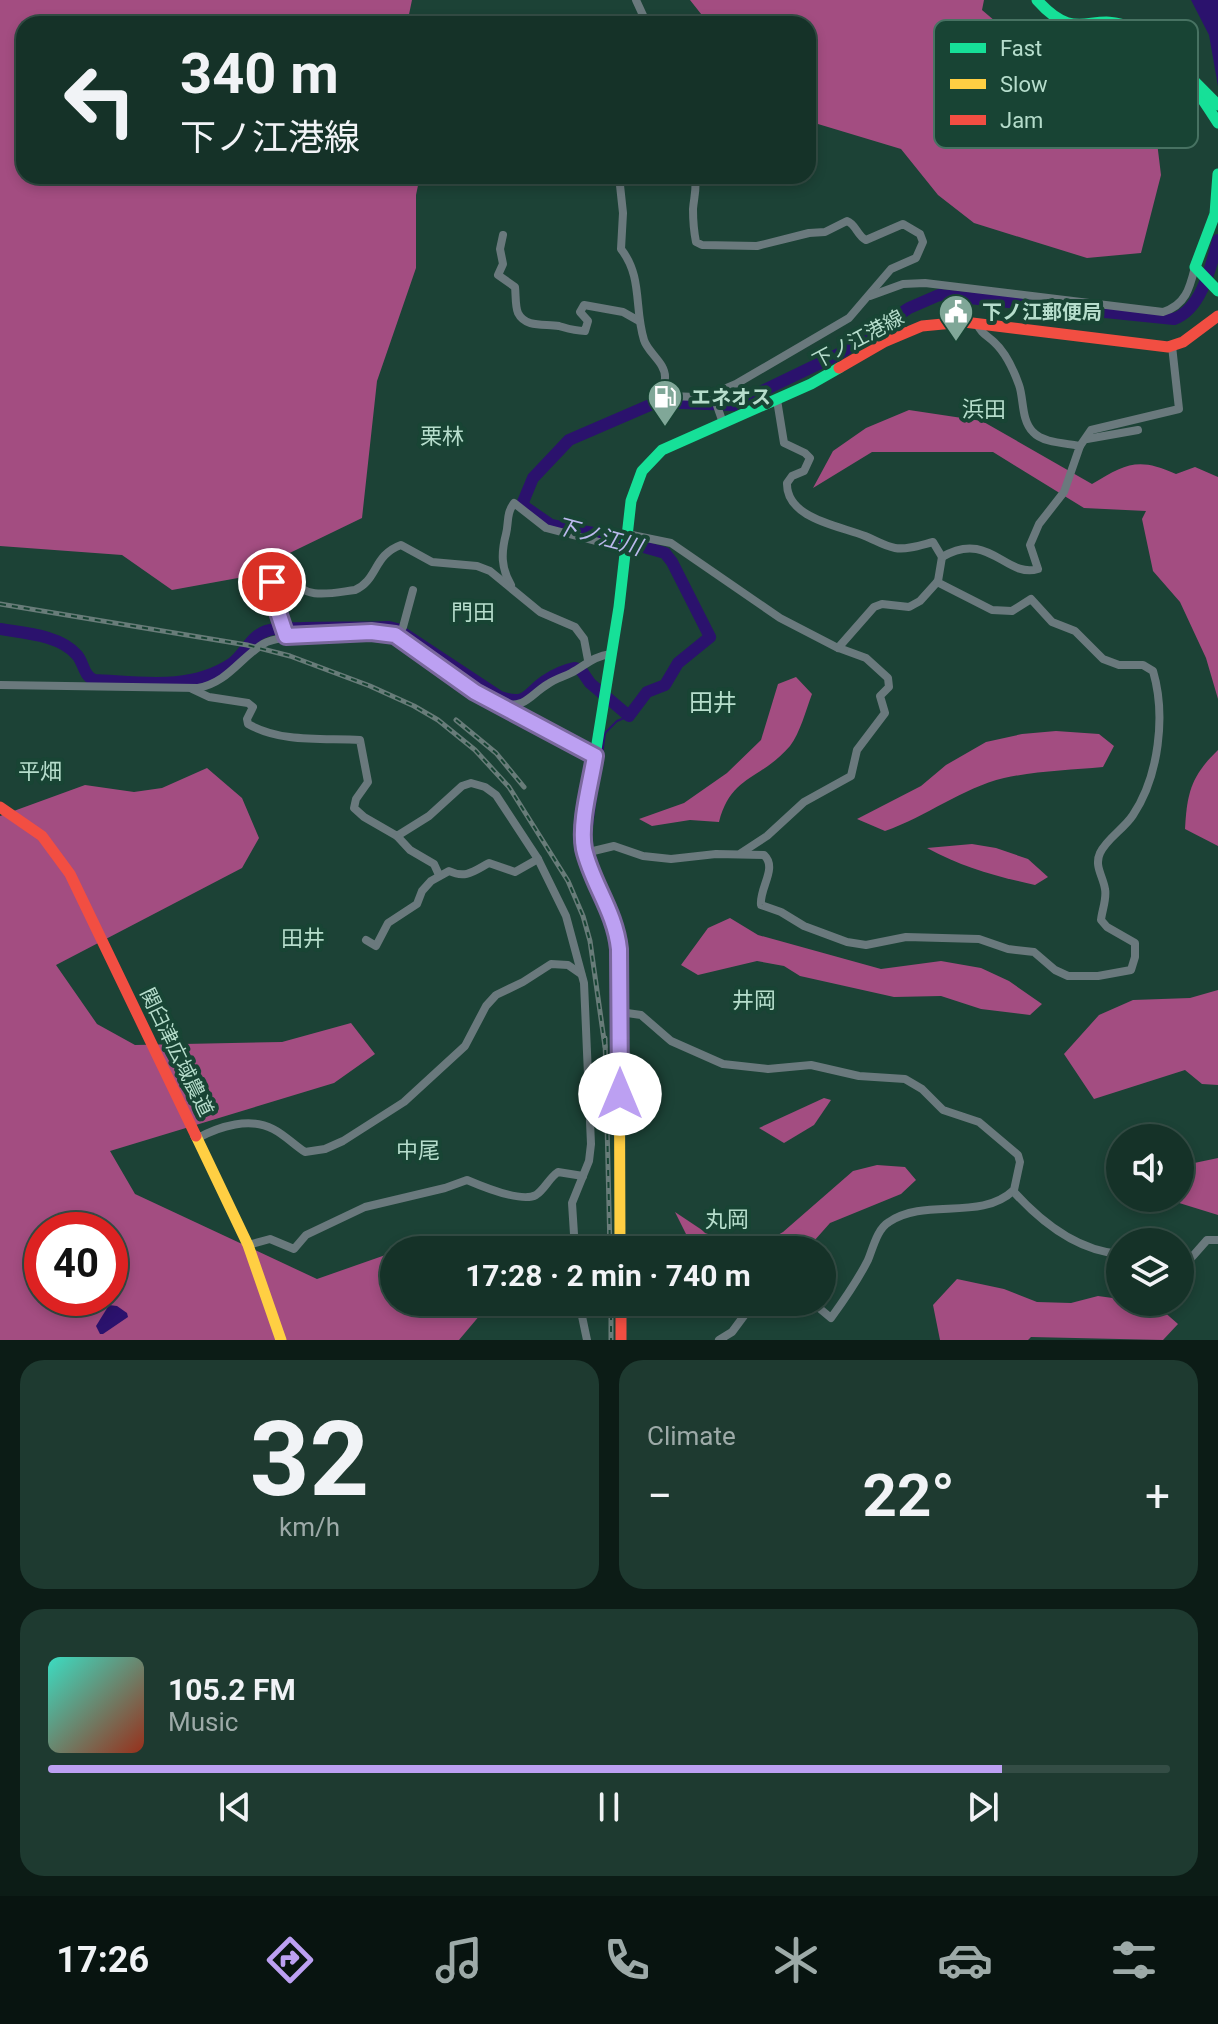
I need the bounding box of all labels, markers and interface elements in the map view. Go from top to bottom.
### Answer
legend [934,20,1198,148]
text: Fast [1000,36,1042,61]
text: 340 m [180,41,339,107]
icon: left [48,48,152,152]
text: Slow [1000,72,1048,97]
text: Jam [1000,108,1043,133]
text: 下ノ江港線 [180,117,360,159]
public building icon: 下ノ江郵便局 [937,293,975,343]
place label: 下ノ江郵便局 [982,300,1102,324]
street label: 下ノ江港線 [808,305,908,373]
fuel station icon: エネオス [646,378,684,428]
place label: エネオス [691,385,771,409]
district label: 浜田 [962,397,1006,422]
district label: 栗林 [420,424,464,449]
water label: 下ノ江川 [553,513,647,560]
pin [238,548,306,616]
icon: arrive [250,560,294,604]
district label: 門田 [451,600,495,625]
district label: 田井 [689,689,737,717]
district label: 平畑 [18,759,62,784]
district label: 田井 [281,926,325,951]
street label: 関臼津広域農道 [136,984,218,1120]
district label: 井岡 [732,988,776,1013]
position arrow [578,1052,662,1136]
map controls [1106,1124,1194,1316]
button: sound [1106,1124,1194,1212]
district label: 中尾 [396,1138,440,1163]
district label: 丸岡 [705,1207,749,1232]
speed limit sign: 40 [24,1212,128,1316]
button: layers [1106,1228,1194,1316]
text: 17:28 · 2 min · 740 m [465,1258,751,1293]
text: 32 [250,1399,369,1520]
text: Climate [647,1421,736,1451]
text: 22° [862,1460,955,1531]
text: − [647,1470,672,1522]
text: + [1145,1470,1170,1522]
text: km/h [279,1512,340,1542]
text: 105.2 FM [168,1672,296,1707]
text: Music [168,1707,238,1737]
icon: previous [213,1785,257,1829]
icon: pause [587,1785,631,1829]
icon: next [961,1785,1005,1829]
icon: directions [262,1932,318,1988]
icon: music [431,1932,487,1988]
icon: phone [599,1932,655,1988]
icon: climate [768,1932,824,1988]
icon: car [937,1932,993,1988]
icon: filters [1106,1932,1162,1988]
text: 17:26 [56,1939,149,1981]

